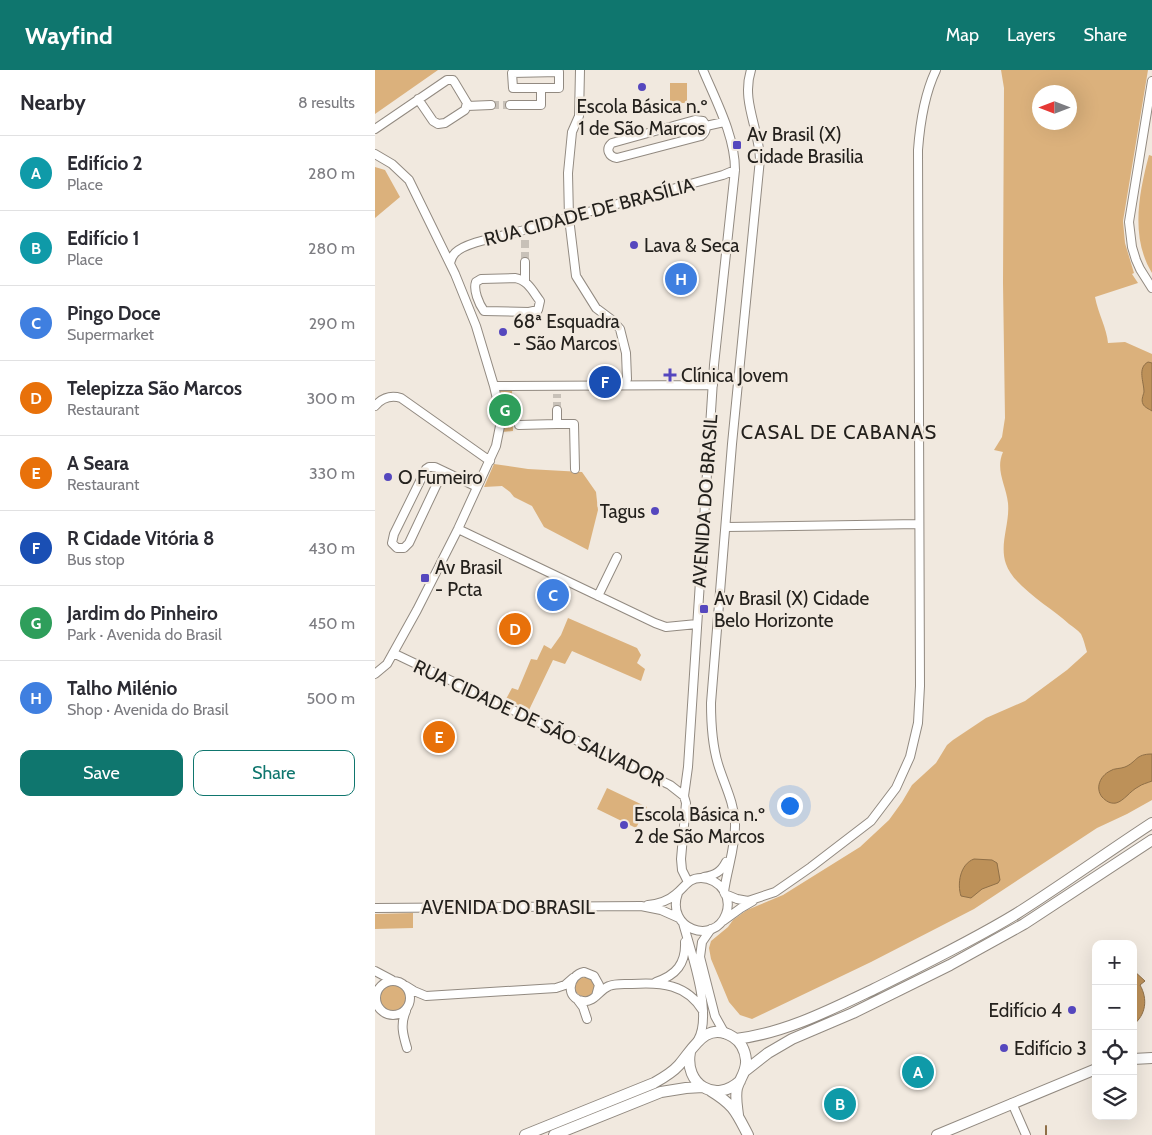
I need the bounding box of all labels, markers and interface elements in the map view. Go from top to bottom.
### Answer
text: Wayfind [25,21,113,50]
text: Map [946,24,979,46]
text: Layers [1007,24,1056,46]
text: Share [1084,24,1127,46]
marker: Escola Básica n.º 1 de São Marcos [636,81,648,93]
north arrow [1032,85,1077,130]
text: Nearby [20,90,86,115]
text: 8 results [298,93,355,112]
place label: Escola Básica n.º 1 de São Marcos [576,95,708,140]
place label: Av Brasil (X) Cidade Brasilia [747,123,863,168]
marker: Av Brasil (X) Cidade Brasilia [731,139,743,151]
text: Edifício 2 [67,152,143,175]
text: A [31,164,41,183]
text: 280 m [308,164,355,183]
street label: RUA CIDADE DE BRASÍLIA [481,172,697,251]
text: Place [67,175,103,194]
text: Edifício 1 [67,227,140,250]
place label: Lava & Seca [644,234,739,257]
text: B [31,239,41,258]
text: 280 m [308,239,355,258]
marker: Lava & Seca [628,239,640,251]
text: Place [67,250,103,269]
pin: H [665,260,697,298]
text: Pingo Doce [67,302,161,325]
place label: 68ª Esquadra - São Marcos [513,310,620,355]
text: C [31,314,41,333]
text: 290 m [309,314,355,333]
text: Supermarket [67,325,154,344]
marker: 68ª Esquadra - São Marcos [497,326,509,338]
pin: F [589,363,621,401]
place label: Clínica Jovem [681,364,788,387]
marker: Clínica Jovem [663,368,677,382]
text: Telepizza São Marcos [67,377,242,400]
text: D [30,389,42,408]
text: 300 m [306,389,355,408]
pin: G [489,391,521,429]
text: Restaurant [67,400,139,419]
street label: AVENIDA DO BRASIL [687,413,723,588]
district label: CASAL DE CABANAS [741,420,937,444]
text: A Seara [67,452,129,475]
text: E [31,464,41,483]
text: 330 m [309,464,355,483]
place label: O Fumeiro [398,466,483,489]
marker: O Fumeiro [382,471,394,483]
text: Restaurant [67,475,139,494]
place label: Tagus [600,500,645,523]
marker: Tagus [649,505,661,517]
text: R Cidade Vitória 8 [67,527,215,550]
text: F [32,539,40,558]
text: 430 m [308,539,355,558]
text: Bus stop [67,550,125,569]
place label: Av Brasil - Pcta [435,556,503,601]
marker: Av Brasil - Pcta [419,572,431,584]
pin: C [537,576,569,614]
place label: Av Brasil (X) Cidade Belo Horizonte [714,587,870,632]
text: Jardim do Pinheiro [67,602,218,625]
marker: Av Brasil (X) Cidade Belo Horizonte [698,603,710,615]
pin: D [499,610,531,648]
text: G [31,614,41,633]
text: 450 m [308,614,355,633]
text: Park · Avenida do Brasil [67,625,222,644]
street label: RUA CIDADE DE SÃO SALVADOR [410,655,668,791]
text: Talho Milénio [67,677,177,700]
text: H [30,689,42,708]
text: 500 m [306,689,355,708]
text: Shop · Avenida do Brasil [67,700,229,719]
pin: E [423,718,455,756]
button: Save [20,750,183,796]
button: Share [193,750,355,796]
your location [777,793,803,819]
place label: Escola Básica n.º 2 de São Marcos [634,803,765,848]
marker: Escola Básica n.º 2 de São Marcos [618,819,630,831]
street label: AVENIDA DO BRASIL [421,896,595,919]
map controls [1092,940,1137,1120]
button: + [1092,940,1137,985]
button: − [1092,985,1137,1030]
place label: Edifício 4 [989,999,1062,1022]
marker: Edifício 4 [1066,1004,1078,1016]
button: locate [1092,1030,1137,1075]
place label: Edifício 3 [1014,1037,1087,1060]
marker: Edifício 3 [998,1042,1010,1054]
pin: A [902,1053,934,1091]
button: layers [1092,1075,1137,1120]
pin: B [824,1085,856,1123]

